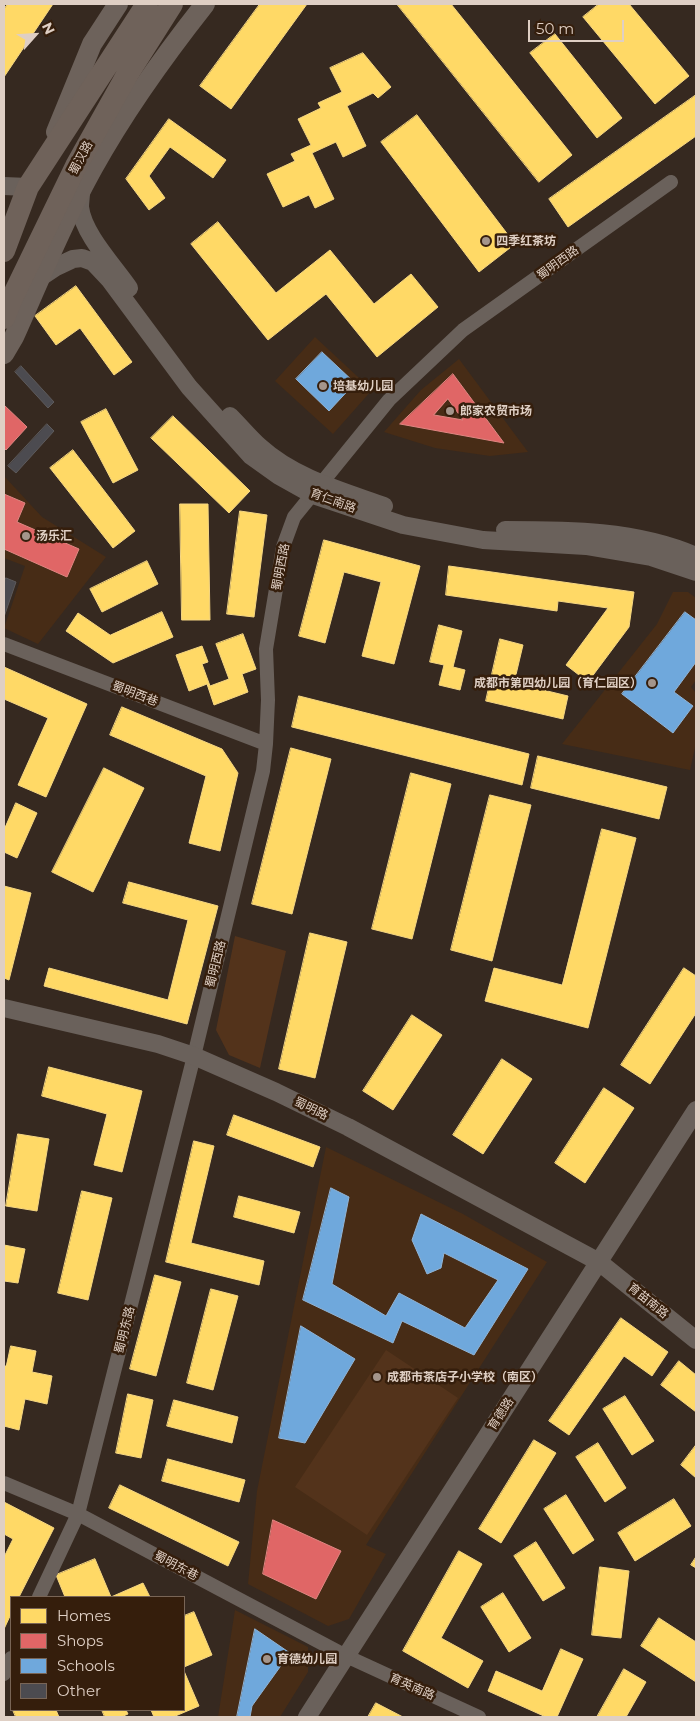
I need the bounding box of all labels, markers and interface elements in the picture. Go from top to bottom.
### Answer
north arrow [10,10,60,60]
scale bar [530,10,626,42]
text: N [38,19,59,37]
text: 50 m [536,19,574,38]
street label: 蜀汉路 [66,139,96,177]
place label: 四季红茶坊 [496,234,556,248]
marker: 四季红茶坊 [480,235,492,247]
street label: 蜀明西路 [534,243,582,283]
place label: 培基幼儿园 [333,379,393,393]
marker: 培基幼儿园 [317,380,329,392]
place label: 郎家农贸市场 [460,404,532,418]
marker: 郎家农贸市场 [444,405,456,417]
street label: 育仁南路 [308,486,358,516]
place label: 汤乐汇 [36,529,72,543]
marker: 汤乐汇 [20,530,32,542]
street label: 蜀明西路 [269,542,293,592]
place label: 成都市第四幼儿园（育仁园区） [474,676,642,690]
marker: 成都市第四幼儿园（育仁园区） [646,677,658,689]
street label: 蜀明西巷 [110,679,160,709]
street label: 蜀明西路 [203,939,229,989]
street label: 蜀明路 [292,1095,330,1123]
street label: 育苗南路 [625,1280,671,1322]
street label: 蜀明东路 [112,1305,138,1355]
place label: 成都市茶店子小学校（南区） [387,1370,543,1384]
marker: 成都市茶店子小学校（南区） [371,1371,383,1383]
street label: 育德路 [485,1395,517,1433]
street label: 蜀明东巷 [151,1548,201,1584]
legend [10,1596,185,1711]
text: Homes [57,1606,111,1625]
text: Shops [57,1631,103,1650]
place label: 育德幼儿园 [277,1652,337,1666]
marker: 育德幼儿园 [261,1653,273,1665]
text: Schools [57,1656,115,1675]
street label: 育英南路 [387,1671,437,1703]
text: Other [57,1681,101,1700]

